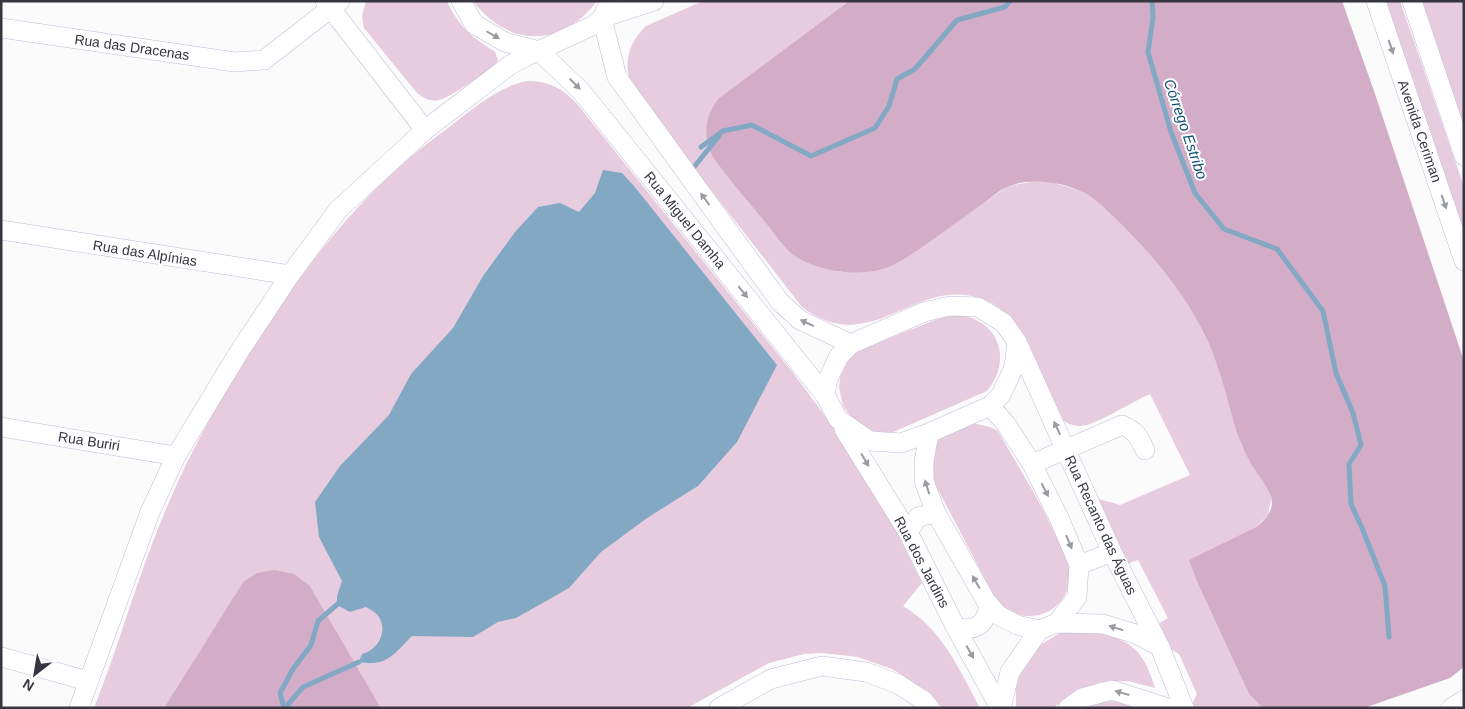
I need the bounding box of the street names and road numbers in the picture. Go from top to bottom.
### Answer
street label: Rua das Dracenas [73,31,191,63]
street label: Avenida Ceriman [1395,78,1445,184]
street label: Rua Miguel Damha [641,168,729,272]
street label: Rua das Alpínias [92,237,198,269]
street label: Rua Buriri [57,428,121,454]
street label: Rua Recanto das Águas [1062,453,1140,597]
street label: Rua dos Jardins [891,514,953,610]

